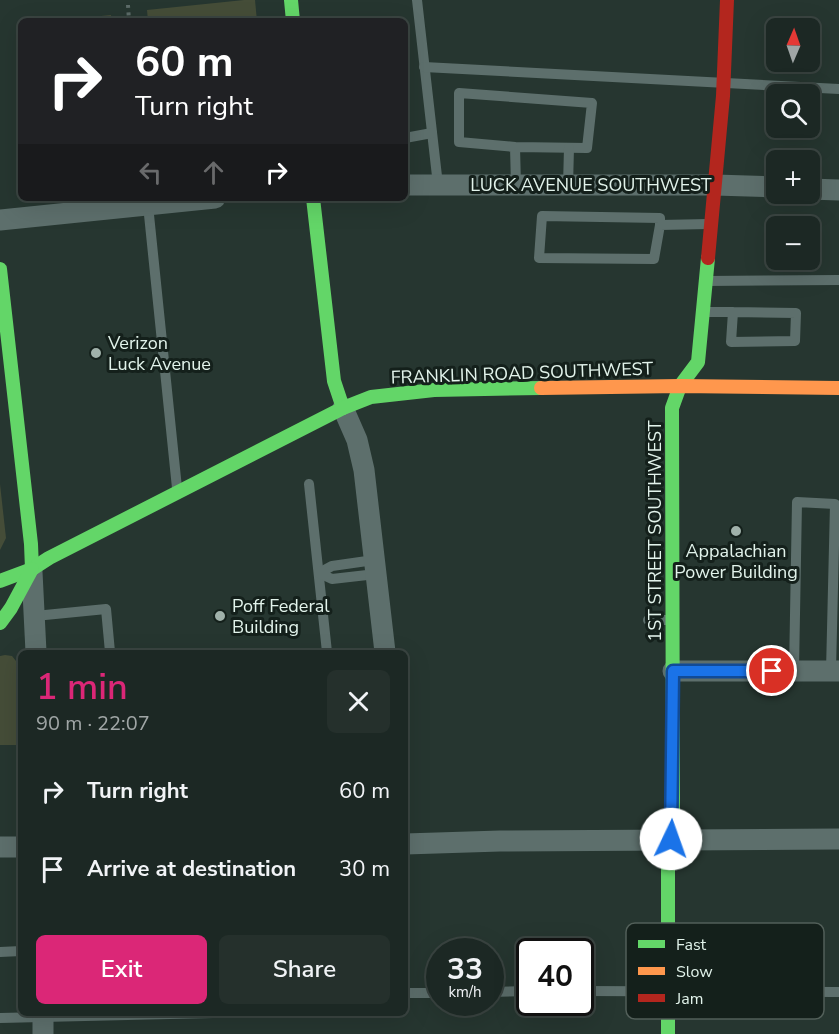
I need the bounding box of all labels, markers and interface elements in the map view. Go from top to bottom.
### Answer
north arrow [766,18,820,72]
map controls [766,18,820,270]
text: 60 m [135,34,234,91]
icon: right [36,42,114,120]
button: search [766,84,820,138]
text: Turn right [135,88,253,125]
button: + [766,150,820,204]
icon: left [134,156,167,189]
icon: ahead [197,156,230,189]
icon: right [260,156,293,189]
street label: LUCK AVENUE SOUTHWEST [470,173,712,197]
button: − [766,216,820,270]
place label: Verizon Luck Avenue [107,331,211,376]
marker: Verizon Luck Avenue [89,346,103,360]
street label: FRANKLIN ROAD SOUTHWEST [390,356,654,390]
street label: 1ST STREET SOUTHWEST [643,420,667,642]
marker: Appalachian Power Building [729,524,743,538]
place label: Appalachian Power Building [674,539,798,584]
place label: Poff Federal Building [232,594,330,639]
marker: Poff Federal Building [213,609,227,623]
pin [746,645,797,696]
icon: arrive [755,654,788,687]
text: 1 min [36,663,128,712]
button: close [327,670,390,733]
text: 90 m · 22:07 [36,710,150,737]
icon: right [36,775,69,808]
text: Turn right [87,776,188,806]
text: 60 m [339,776,390,806]
position arrow [639,807,703,871]
icon: arrive [36,853,69,886]
text: Arrive at destination [87,854,296,884]
text: 30 m [339,854,390,884]
legend [626,923,824,1019]
text: Fast [676,934,707,956]
button: Exit [36,935,207,1004]
button: Share [219,935,390,1004]
speed limit sign: 40 [516,938,594,1016]
text: 33 [447,949,483,990]
text: Slow [676,961,713,983]
text: km/h [448,982,482,1002]
text: Jam [675,988,703,1010]

